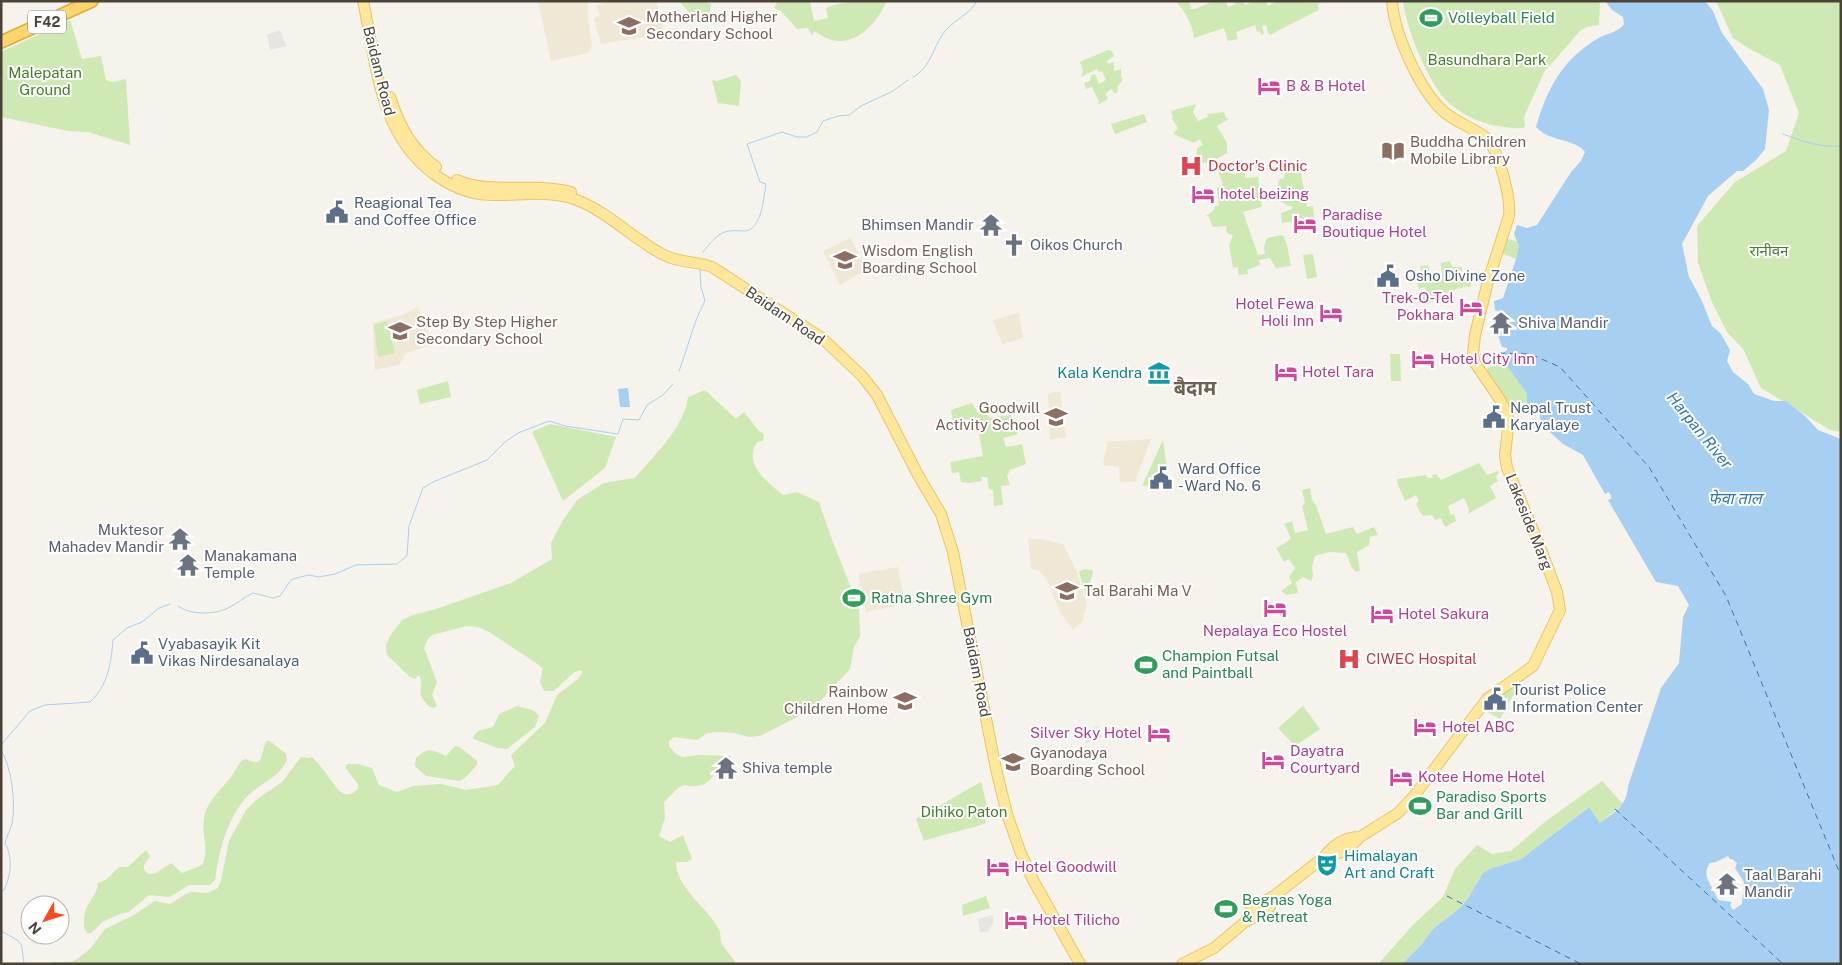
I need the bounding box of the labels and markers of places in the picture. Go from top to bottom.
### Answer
sports icon: Volleyball Field [1418,5,1444,31]
place label: Motherland Higher Secondary School [646,8,778,42]
place label: Volleyball Field [1448,9,1555,26]
school or university icon: Motherland Higher Secondary School [616,13,642,39]
hotel icon: B & B Hotel [1256,73,1282,99]
place label: B & B Hotel [1286,77,1366,94]
place label: Buddha Children Mobile Library [1410,133,1526,167]
library icon: Buddha Children Mobile Library [1380,138,1406,164]
hospital icon: Doctor's Clinic [1178,153,1204,179]
place label: Doctor's Clinic [1208,157,1308,174]
hotel icon: hotel beizing [1190,181,1216,207]
place label: hotel beizing [1220,185,1309,202]
place label: Reagional Tea and Coffee Office [354,194,477,228]
public building icon: Reagional Tea and Coffee Office [324,199,350,225]
place label: Paradise Boutique Hotel [1322,206,1427,240]
hotel icon: Paradise Boutique Hotel [1292,211,1318,237]
temple icon: Bhimsen Mandir [978,212,1004,238]
place label: Bhimsen Mandir [861,216,974,233]
church icon: Oikos Church [1001,232,1027,258]
place label: Oikos Church [1030,236,1123,253]
place label: Wisdom English Boarding School [862,242,977,276]
school or university icon: Wisdom English Boarding School [832,247,858,273]
public building icon: Osho Divine Zone [1375,263,1401,289]
place label: Osho Divine Zone [1405,267,1525,284]
place label: Trek-O-Tel Pokhara [1382,289,1454,323]
hotel icon: Trek-O-Tel Pokhara [1458,294,1484,320]
place label: Hotel Fewa Holi Inn [1235,295,1314,329]
hotel icon: Hotel Fewa Holi Inn [1318,300,1344,326]
temple icon: Shiva Mandir [1488,310,1514,336]
place label: Step By Step Higher Secondary School [416,313,558,347]
place label: Shiva Mandir [1518,314,1609,331]
school or university icon: Step By Step Higher Secondary School [387,318,413,344]
hotel icon: Hotel City Inn [1410,346,1436,372]
place label: Hotel City Inn [1440,350,1535,367]
hotel icon: Hotel Tara [1273,359,1299,385]
museum icon: Kala Kendra [1146,360,1172,386]
place label: Hotel Tara [1302,363,1374,380]
place label: Kala Kendra [1057,364,1142,381]
place label: Goodwill Activity School [935,399,1040,433]
place label: Nepal Trust Karyalaye [1510,399,1591,433]
school or university icon: Goodwill Activity School [1043,404,1069,430]
public building icon: Nepal Trust Karyalaye [1481,404,1507,430]
place label: Ward Office - Ward No. 6 [1178,460,1261,494]
public building icon: Ward Office - Ward No. 6 [1148,465,1174,491]
place label: Muktesor Mahadev Mandir [48,521,164,555]
temple icon: Muktesor Mahadev Mandir [167,526,193,552]
place label: Manakamana Temple [204,547,297,581]
temple icon: Manakamana Temple [175,552,201,578]
school or university icon: Tal Barahi Ma V [1054,578,1080,604]
place label: Tal Barahi Ma V [1084,582,1192,599]
sports icon: Ratna Shree Gym [841,585,867,611]
place label: Ratna Shree Gym [871,589,992,606]
hotel icon: Nepalaya Eco Hostel [1262,595,1288,621]
hotel icon: Hotel Sakura [1369,601,1395,627]
place label: Hotel Sakura [1398,605,1489,622]
place label: Nepalaya Eco Hostel [1203,622,1347,639]
place label: Vyabasayik Kit Vikas Nirdesanalaya [158,635,299,669]
public building icon: Vyabasayik Kit Vikas Nirdesanalaya [129,640,155,666]
hospital icon: CIWEC Hospital [1336,646,1362,672]
place label: Champion Futsal and Paintball [1162,647,1279,681]
place label: CIWEC Hospital [1366,650,1477,667]
sports icon: Champion Futsal and Paintball [1133,652,1159,678]
place label: Tourist Police Information Center [1512,681,1643,715]
place label: Rainbow Children Home [784,683,888,717]
public building icon: Tourist Police Information Center [1482,686,1508,712]
school or university icon: Rainbow Children Home [892,688,918,714]
hotel icon: Hotel ABC [1412,714,1438,740]
place label: Hotel ABC [1442,718,1515,735]
hotel icon: Silver Sky Hotel [1146,720,1172,746]
place label: Silver Sky Hotel [1030,724,1142,741]
place label: Dayatra Courtyard [1290,742,1360,776]
place label: Gyanodaya Boarding School [1030,744,1145,778]
hotel icon: Dayatra Courtyard [1260,747,1286,773]
school or university icon: Gyanodaya Boarding School [1000,749,1026,775]
temple icon: Shiva temple [713,755,739,781]
place label: Shiva temple [742,759,832,776]
hotel icon: Kotee Home Hotel [1388,764,1414,790]
place label: Kotee Home Hotel [1418,768,1545,785]
place label: Paradiso Sports Bar and Grill [1436,788,1546,822]
sports icon: Paradiso Sports Bar and Grill [1407,793,1433,819]
place label: Himalayan Art and Craft [1344,847,1435,881]
theatre icon: Himalayan Art and Craft [1314,852,1340,878]
hotel icon: Hotel Goodwill [985,854,1011,880]
place label: Hotel Goodwill [1014,858,1117,875]
place label: Taal Barahi Mandir [1744,866,1821,900]
temple icon: Taal Barahi Mandir [1714,871,1740,897]
place label: Begnas Yoga & Retreat [1242,891,1332,925]
sports icon: Begnas Yoga & Retreat [1213,896,1239,922]
hotel icon: Hotel Tilicho [1003,907,1029,933]
place label: Hotel Tilicho [1032,911,1120,928]

